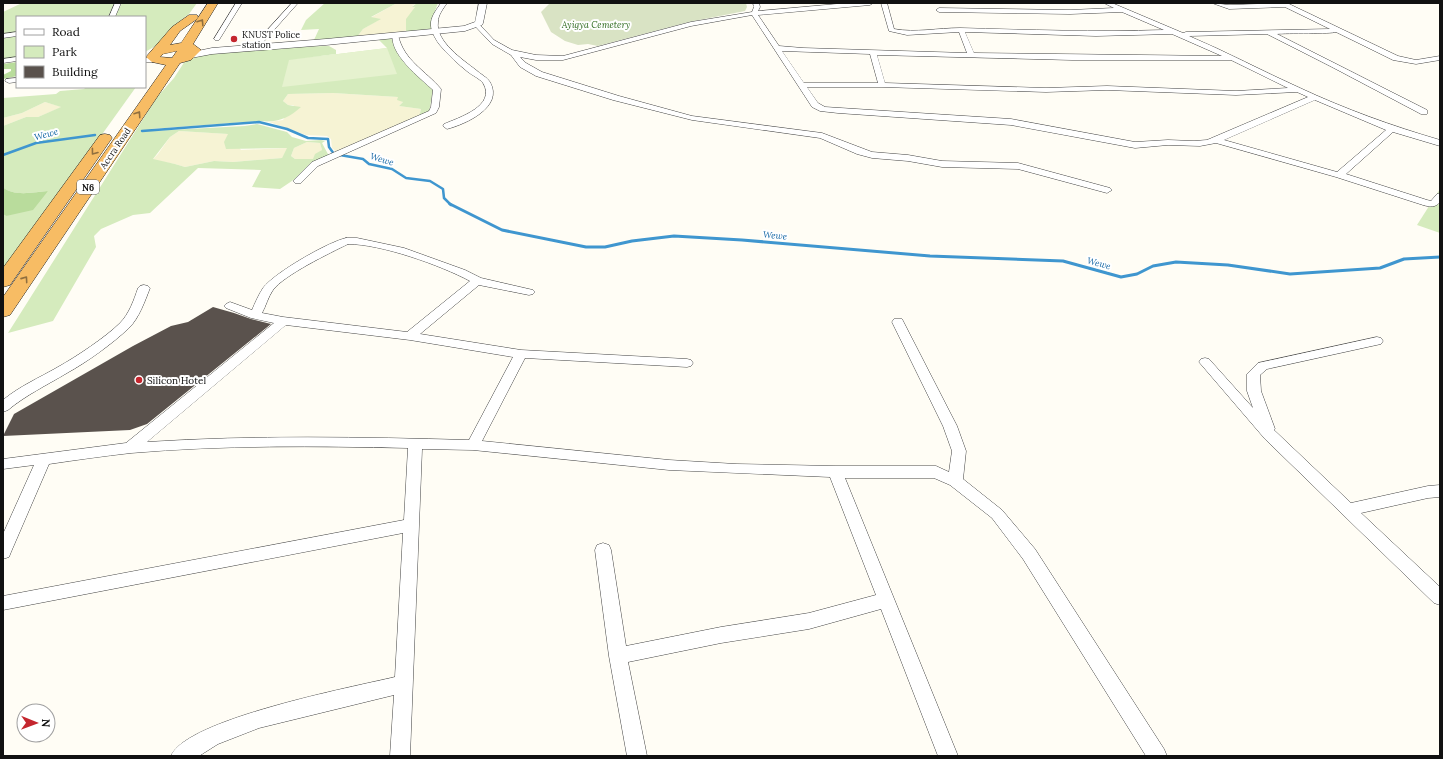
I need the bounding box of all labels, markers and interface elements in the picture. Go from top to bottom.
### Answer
legend [16,16,146,88]
one-way arrow [196,19,204,26]
park label: Ayigya Cemetery [561,19,631,30]
text: Road [52,24,80,39]
place label: KNUST Police station [242,29,300,50]
marker: KNUST Police station [229,34,239,44]
text: Park [52,44,78,59]
text: Building [52,64,98,79]
one-way arrow [133,111,140,118]
street label: Accra Road [97,125,133,171]
water label: Wewe [33,126,59,142]
one-way arrow [91,148,99,155]
water label: Wewe [369,150,395,168]
road number: N6 [77,180,99,194]
water label: Wewe [762,228,788,242]
water label: Wewe [1086,255,1112,271]
one-way arrow [20,276,27,283]
place label: Silicon Hotel [147,374,206,387]
marker: Silicon Hotel [134,375,144,385]
north arrow [16,703,56,743]
text: N [39,719,53,728]

